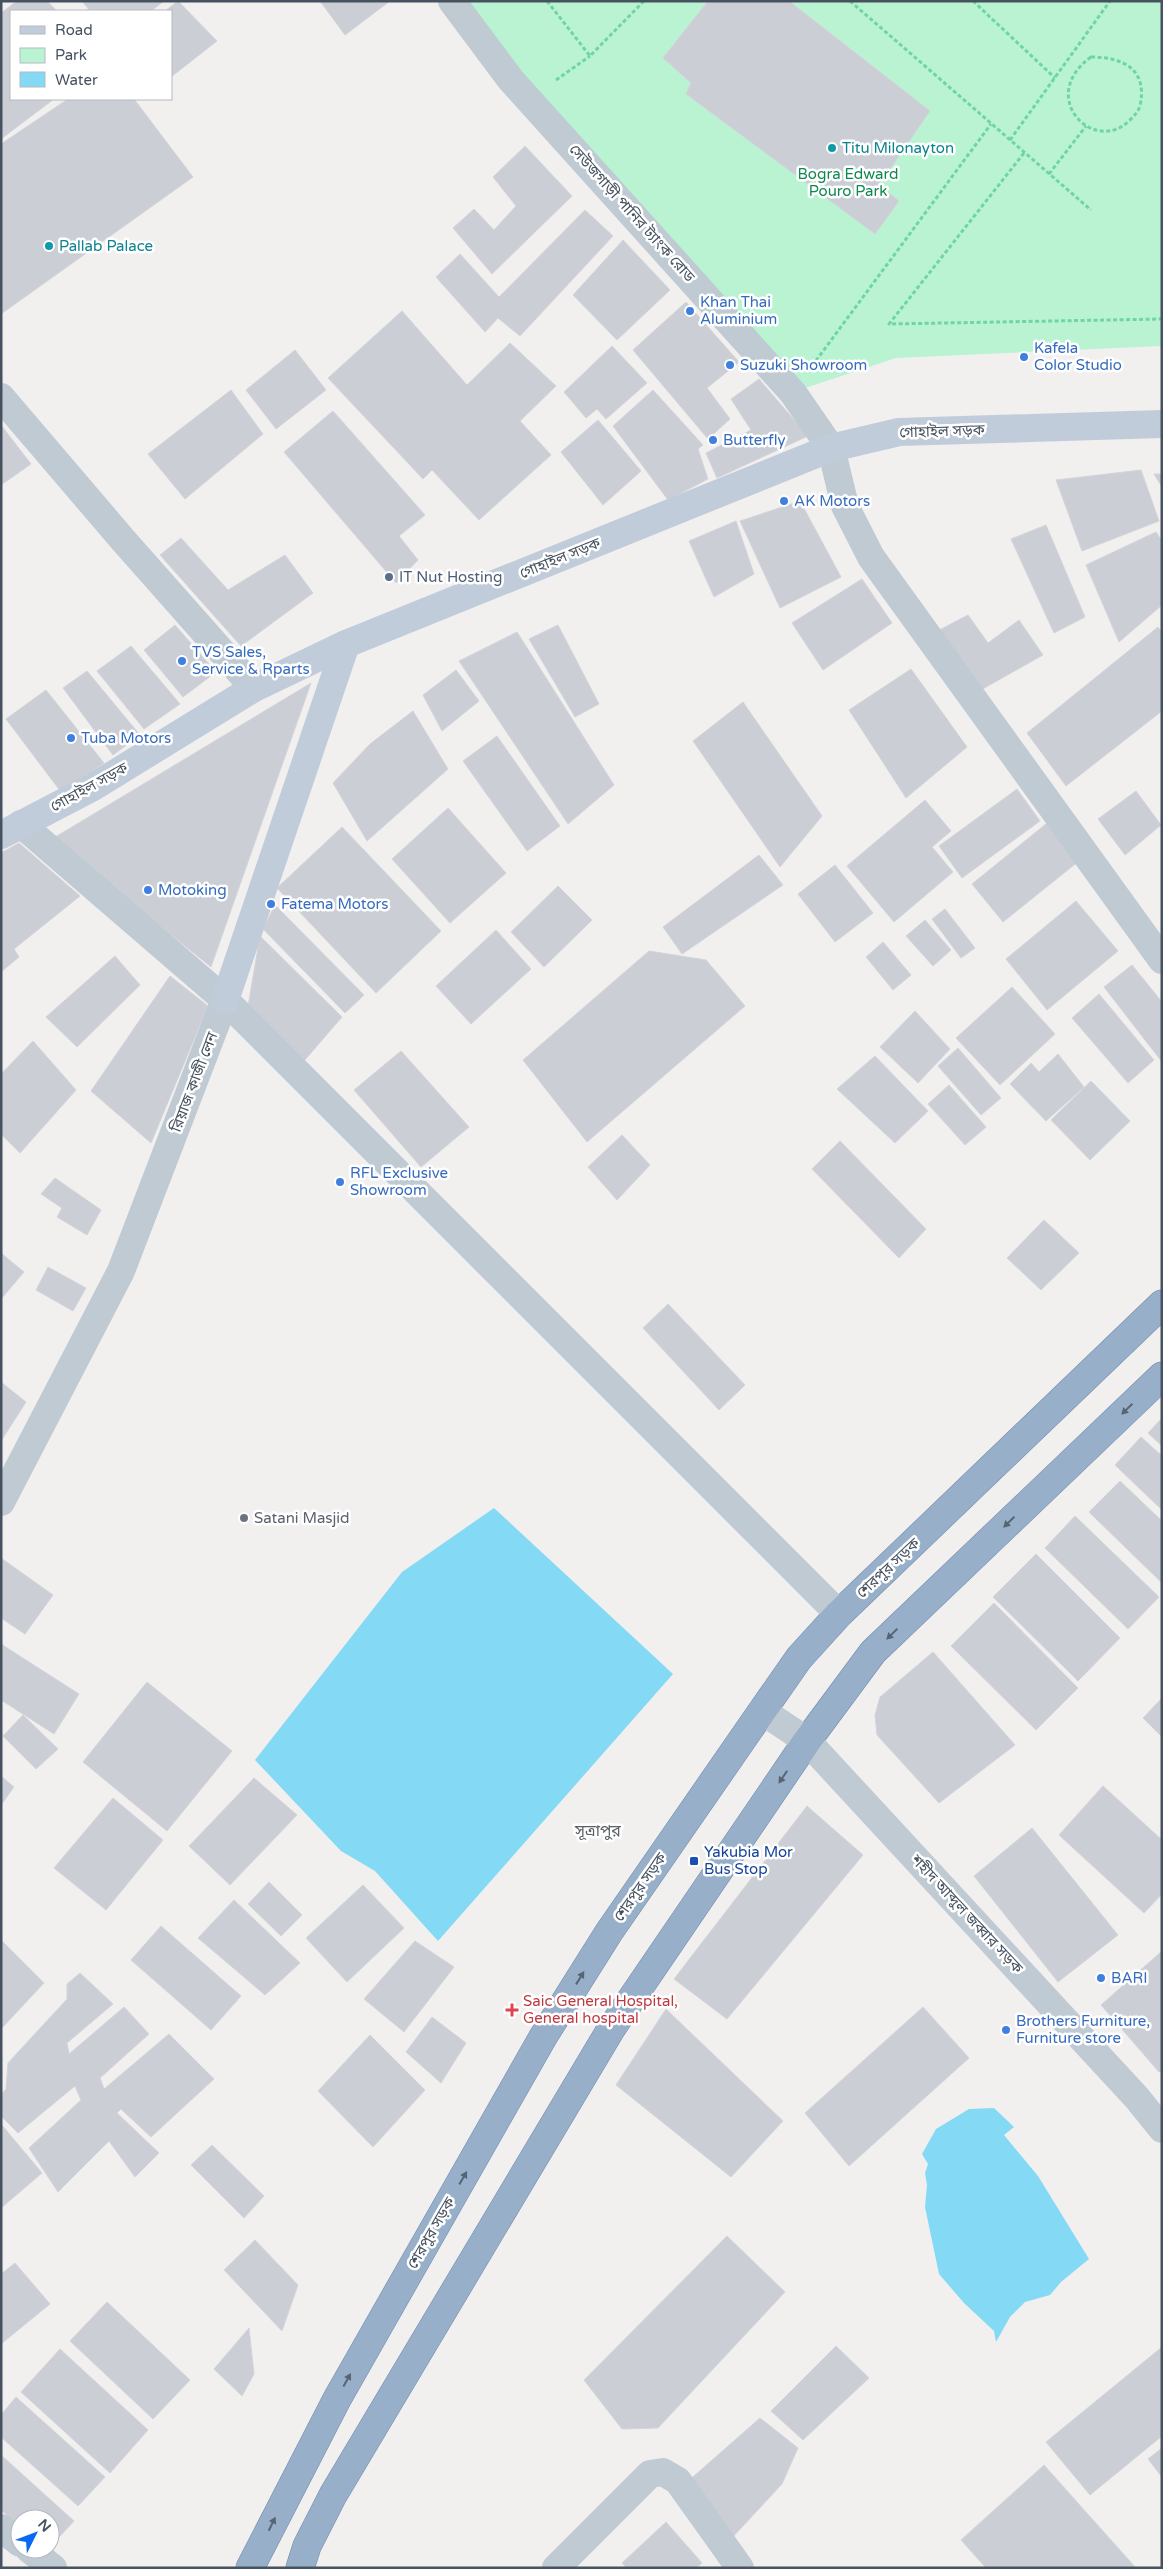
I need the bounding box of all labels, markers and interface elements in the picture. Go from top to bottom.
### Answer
legend [10,10,172,100]
text: Road [55,21,93,39]
text: Park [55,46,87,64]
text: Water [55,71,98,89]
place label: Titu Milonayton [842,139,954,157]
street label: সেউজগাড়ী পানির ট্যাংক রোড [565,140,699,286]
marker: Titu Milonayton [826,142,838,154]
park label: Bogra Edward Pouro Park [797,165,899,200]
place label: Pallab Palace [59,237,153,255]
marker: Pallab Palace [43,240,55,252]
place label: Khan Thai Aluminium [700,293,777,328]
marker: Khan Thai Aluminium [684,305,696,317]
place label: Kafela Color Studio [1034,339,1122,374]
marker: Kafela Color Studio [1018,351,1030,363]
place label: Suzuki Showroom [740,356,867,374]
marker: Suzuki Showroom [724,359,736,371]
street label: গোহাইল সড়ক [899,420,986,441]
place label: Butterfly [723,431,786,449]
marker: Butterfly [707,434,719,446]
place label: AK Motors [794,492,870,510]
marker: AK Motors [778,495,790,507]
street label: গোহাইল সড়ক [517,533,604,582]
place label: IT Nut Hosting [399,568,502,586]
marker: IT Nut Hosting [383,571,395,583]
place label: TVS Sales, Service & Rparts [192,643,310,678]
marker: TVS Sales, Service & Rparts [176,655,188,667]
place label: Tuba Motors [81,729,171,747]
marker: Tuba Motors [65,732,77,744]
street label: গোহাইল সড়ক [47,758,132,816]
place label: Motoking [158,881,227,899]
marker: Motoking [142,884,154,896]
place label: Fatema Motors [281,895,388,913]
marker: Fatema Motors [265,898,277,910]
street label: রিয়াজ কাজী লেন [166,1029,222,1135]
place label: RFL Exclusive Showroom [350,1164,448,1199]
marker: RFL Exclusive Showroom [334,1176,346,1188]
one-way arrow [1121,1403,1133,1415]
place label: Satani Masjid [254,1509,350,1527]
marker: Satani Masjid [238,1512,250,1524]
one-way arrow [1003,1516,1015,1528]
street label: শেরপুর সড়ক [853,1534,924,1602]
one-way arrow [886,1628,898,1640]
one-way arrow [778,1770,788,1784]
district label: সূত্রাপুর [574,1821,621,1841]
place label: Yakubia Mor Bus Stop [704,1843,793,1878]
street label: শেরপুর সড়ক [610,1848,671,1925]
street label: শহীদ আব্দুল জব্বার সড়ক [907,1850,1027,1978]
marker: Yakubia Mor Bus Stop [688,1855,700,1867]
place label: BARI [1111,1969,1148,1987]
one-way arrow [576,1971,585,1984]
marker: BARI [1095,1972,1107,1984]
place label: Saic General Hospital, General hospital [523,1992,678,2027]
marker: Saic General Hospital, General hospital [505,2003,519,2017]
place label: Brothers Furniture, Furniture store [1016,2012,1150,2047]
marker: Brothers Furniture, Furniture store [1000,2024,1012,2036]
one-way arrow [458,2172,467,2185]
street label: শেরপুর সড়ক [403,2193,459,2272]
one-way arrow [343,2374,352,2387]
north arrow [10,2509,60,2559]
text: N [34,2516,54,2536]
one-way arrow [268,2517,276,2531]

